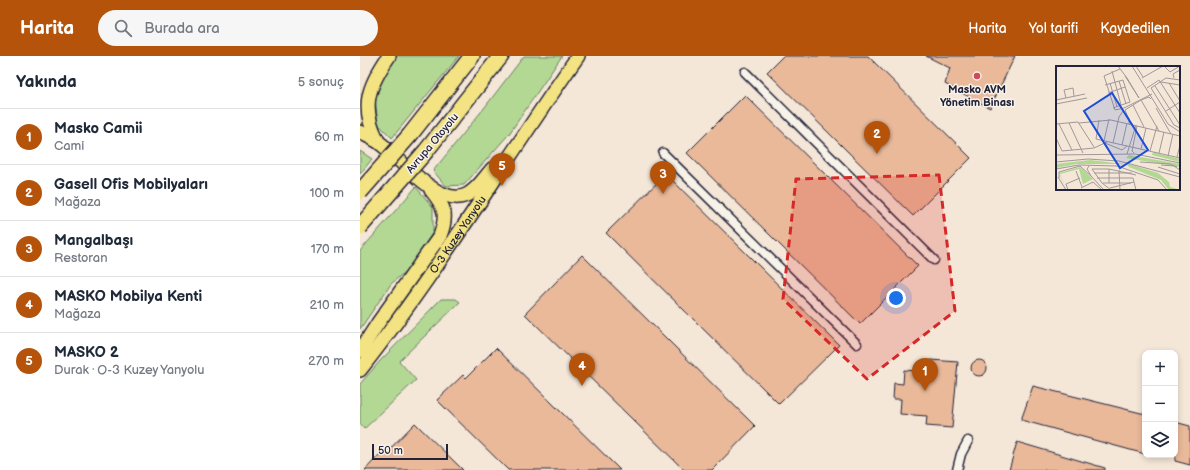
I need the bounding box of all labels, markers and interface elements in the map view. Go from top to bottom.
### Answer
search box [98,10,378,46]
text: Harita [20,17,74,40]
icon: search [112,17,134,39]
text: Burada ara [144,19,220,38]
text: Harita [968,20,1007,37]
text: Yol tarifi [1029,20,1078,37]
text: Kaydedilen [1100,20,1170,37]
inset map [1056,66,1180,190]
marker: Masko AVM Yönetim Binası [972,71,982,81]
text: Yakında [16,72,77,92]
text: 5 sonuç [298,74,344,90]
place label: Masko AVM Yönetim Binası [940,83,1014,109]
street label: Avrupa Otoyolu [403,111,461,176]
text: Masko Camii [54,119,143,138]
pin: 2 [864,121,890,154]
text: 1 [26,129,32,145]
text: 60 m [314,129,344,145]
text: Cami [54,138,84,154]
pin: 5 [489,153,515,186]
pin: 3 [650,161,676,194]
text: Gasell Ofis Mobilyaları [54,175,208,194]
text: 2 [25,185,33,201]
text: 100 m [309,185,344,201]
text: Mağaza [54,194,101,210]
street label: O-3 Kuzey Yanyolu [427,194,489,276]
text: Mangalbaşı [54,231,133,250]
text: 3 [25,241,33,257]
text: 170 m [311,241,344,257]
text: Restoran [54,250,108,266]
text: MASKO Mobilya Kenti [54,287,202,306]
your location [886,288,906,308]
text: 4 [25,297,33,313]
text: 210 m [310,297,344,313]
text: Mağaza [54,306,101,322]
text: MASKO 2 [54,343,119,362]
map controls [1142,350,1178,458]
button: + [1142,350,1178,386]
text: 5 [25,353,33,369]
text: 270 m [308,353,344,369]
pin: 4 [569,353,595,386]
pin: 1 [912,358,938,391]
text: Durak · O-3 Kuzey Yanyolu [54,362,204,378]
button: − [1142,386,1178,422]
button: layers [1142,422,1178,458]
scale bar [372,442,448,461]
text: 50 m [378,444,403,457]

